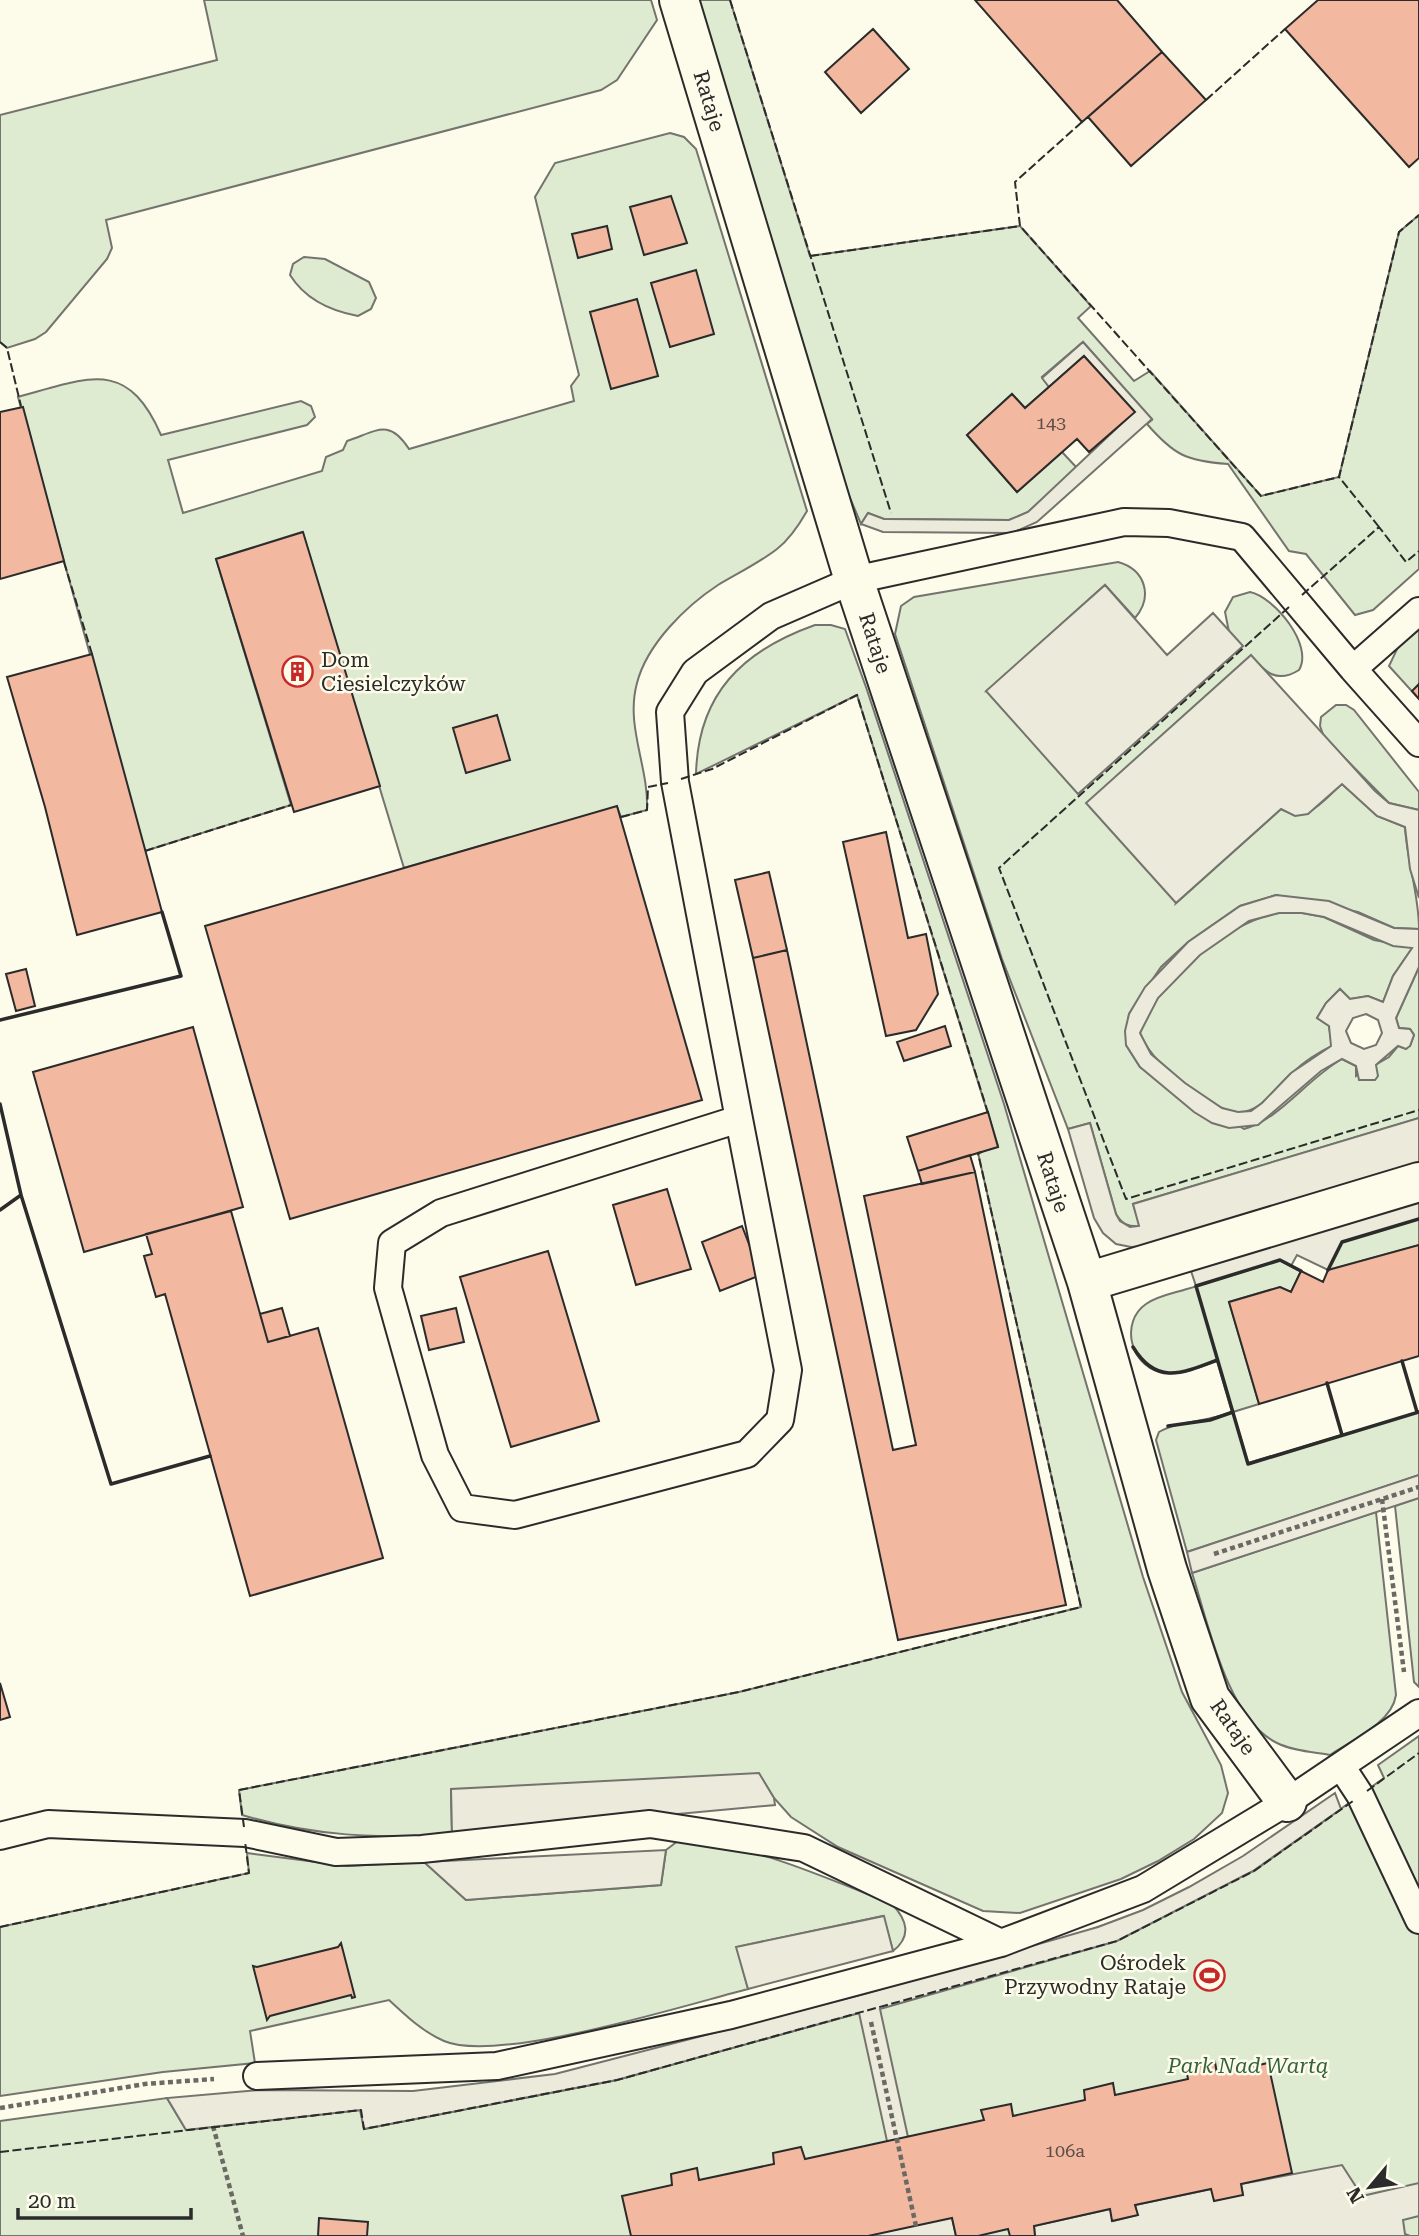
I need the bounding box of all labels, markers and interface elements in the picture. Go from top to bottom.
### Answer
street label: Rataje [688,68,730,134]
house number: 143 [1036,412,1066,433]
street label: Rataje [854,610,896,676]
place label: Dom Ciesielczyków [321,648,466,696]
building icon: Dom Ciesielczyków [281,655,315,689]
street label: Rataje [1032,1149,1074,1215]
street label: Rataje [1205,1695,1261,1759]
place label: Ośrodek Przywodny Rataje [1004,1951,1186,1999]
sports icon: Ośrodek Przywodny Rataje [1192,1958,1226,1992]
park label: Park Nad Wartą [1167,2054,1329,2078]
house number: 106a [1045,2140,1085,2161]
north arrow [1335,2152,1405,2222]
scale bar [18,2176,191,2220]
text: N [1342,2183,1369,2207]
text: 20 m [28,2189,76,2213]

